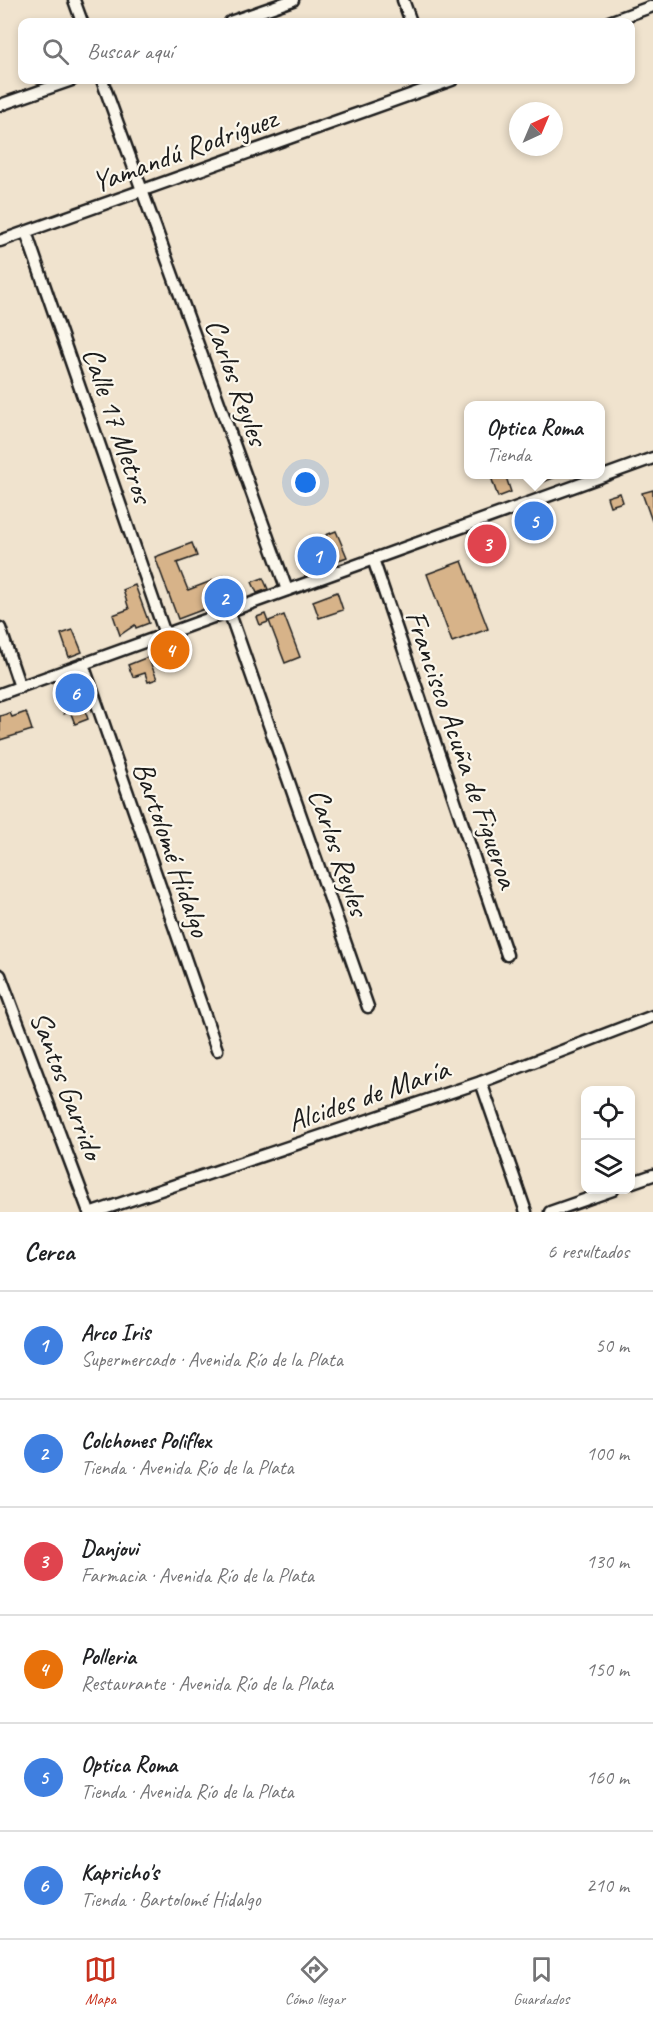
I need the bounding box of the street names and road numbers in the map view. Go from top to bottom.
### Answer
street label: Yamandú Rodríguez [86,98,284,201]
street label: Carlos Reyles [197,313,278,453]
street label: Calle 17 Metros [74,342,163,510]
street label: Francisco Acuña de Figueroa [397,605,528,895]
street label: Bartolomé Hidalgo [124,757,220,943]
street label: Carlos Reyles [300,783,379,923]
street label: Santos Garrido [21,1006,114,1168]
street label: Alcides de María [282,1049,456,1140]

